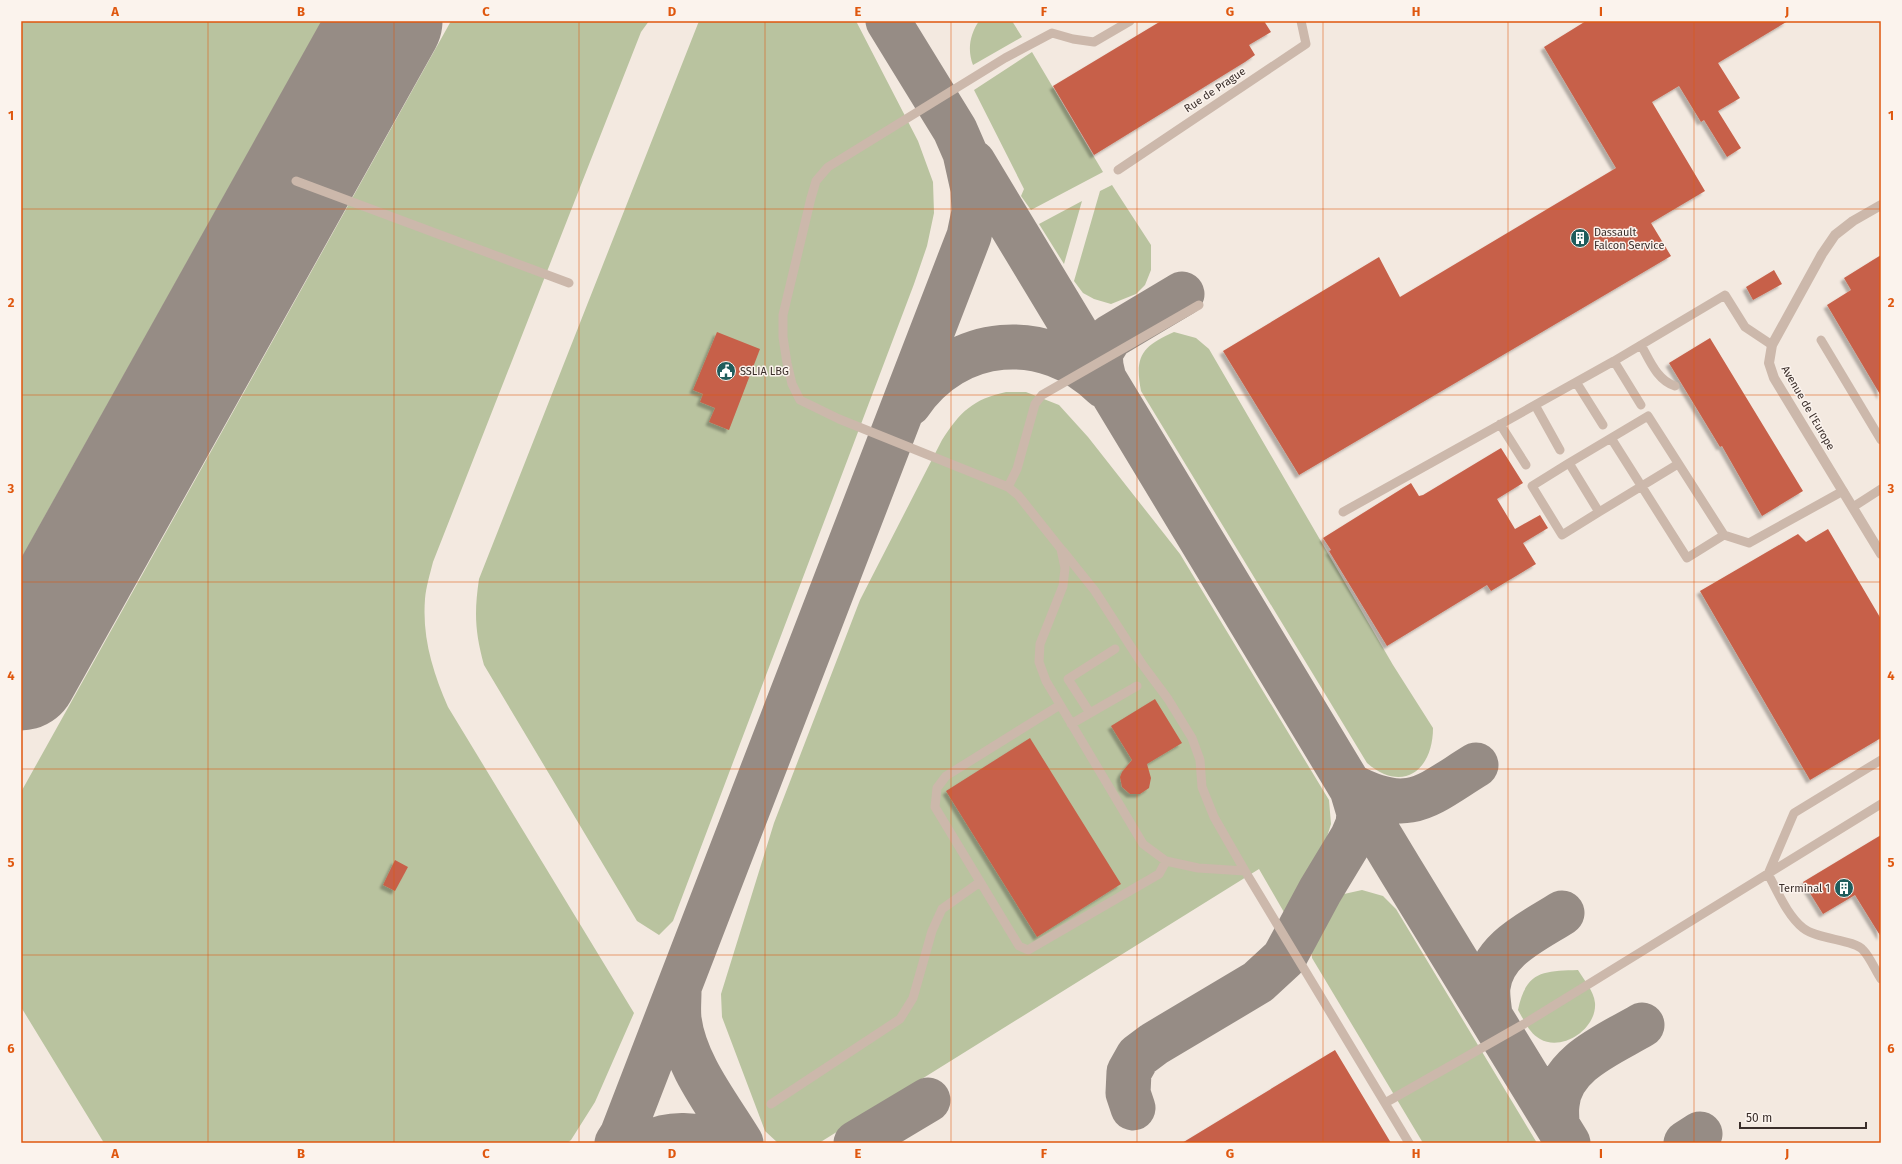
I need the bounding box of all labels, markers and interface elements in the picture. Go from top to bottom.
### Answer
text: A [110,4,119,19]
text: B [297,4,305,19]
text: C [482,4,490,19]
text: D [668,4,677,19]
text: E [855,4,862,19]
text: F [1041,4,1048,19]
text: G [1226,4,1234,19]
text: H [1412,4,1420,19]
text: I [1599,4,1603,19]
text: J [1784,4,1789,19]
street label: Rue de Prague [1182,65,1248,115]
text: 1 [8,108,14,123]
text: 1 [1888,108,1894,123]
place label: Dassault Falcon Service [1594,226,1664,252]
building icon: Dassault Falcon Service [1569,227,1591,249]
text: 2 [8,295,15,310]
text: 2 [1888,295,1895,310]
public building icon: SSLIA LBG [715,360,737,382]
street label: Avenue de l'Europe [1779,363,1837,453]
place label: SSLIA LBG [740,365,789,378]
text: 3 [7,481,15,496]
text: 3 [1887,481,1895,496]
text: 4 [7,668,15,683]
text: 4 [1887,668,1895,683]
text: 5 [8,855,15,870]
text: 5 [1888,855,1895,870]
building icon: Terminal 1 [1833,877,1855,899]
place label: Terminal 1 [1779,882,1830,895]
text: 6 [7,1041,15,1056]
text: 6 [1887,1041,1895,1056]
scale bar [1740,1104,1866,1130]
text: 50 m [1746,1111,1772,1125]
text: A [110,1146,119,1161]
text: B [297,1146,305,1161]
text: C [482,1146,490,1161]
text: D [668,1146,677,1161]
text: E [855,1146,862,1161]
text: F [1041,1146,1048,1161]
text: G [1226,1146,1234,1161]
text: H [1412,1146,1420,1161]
text: I [1599,1146,1603,1161]
text: J [1784,1146,1789,1161]

